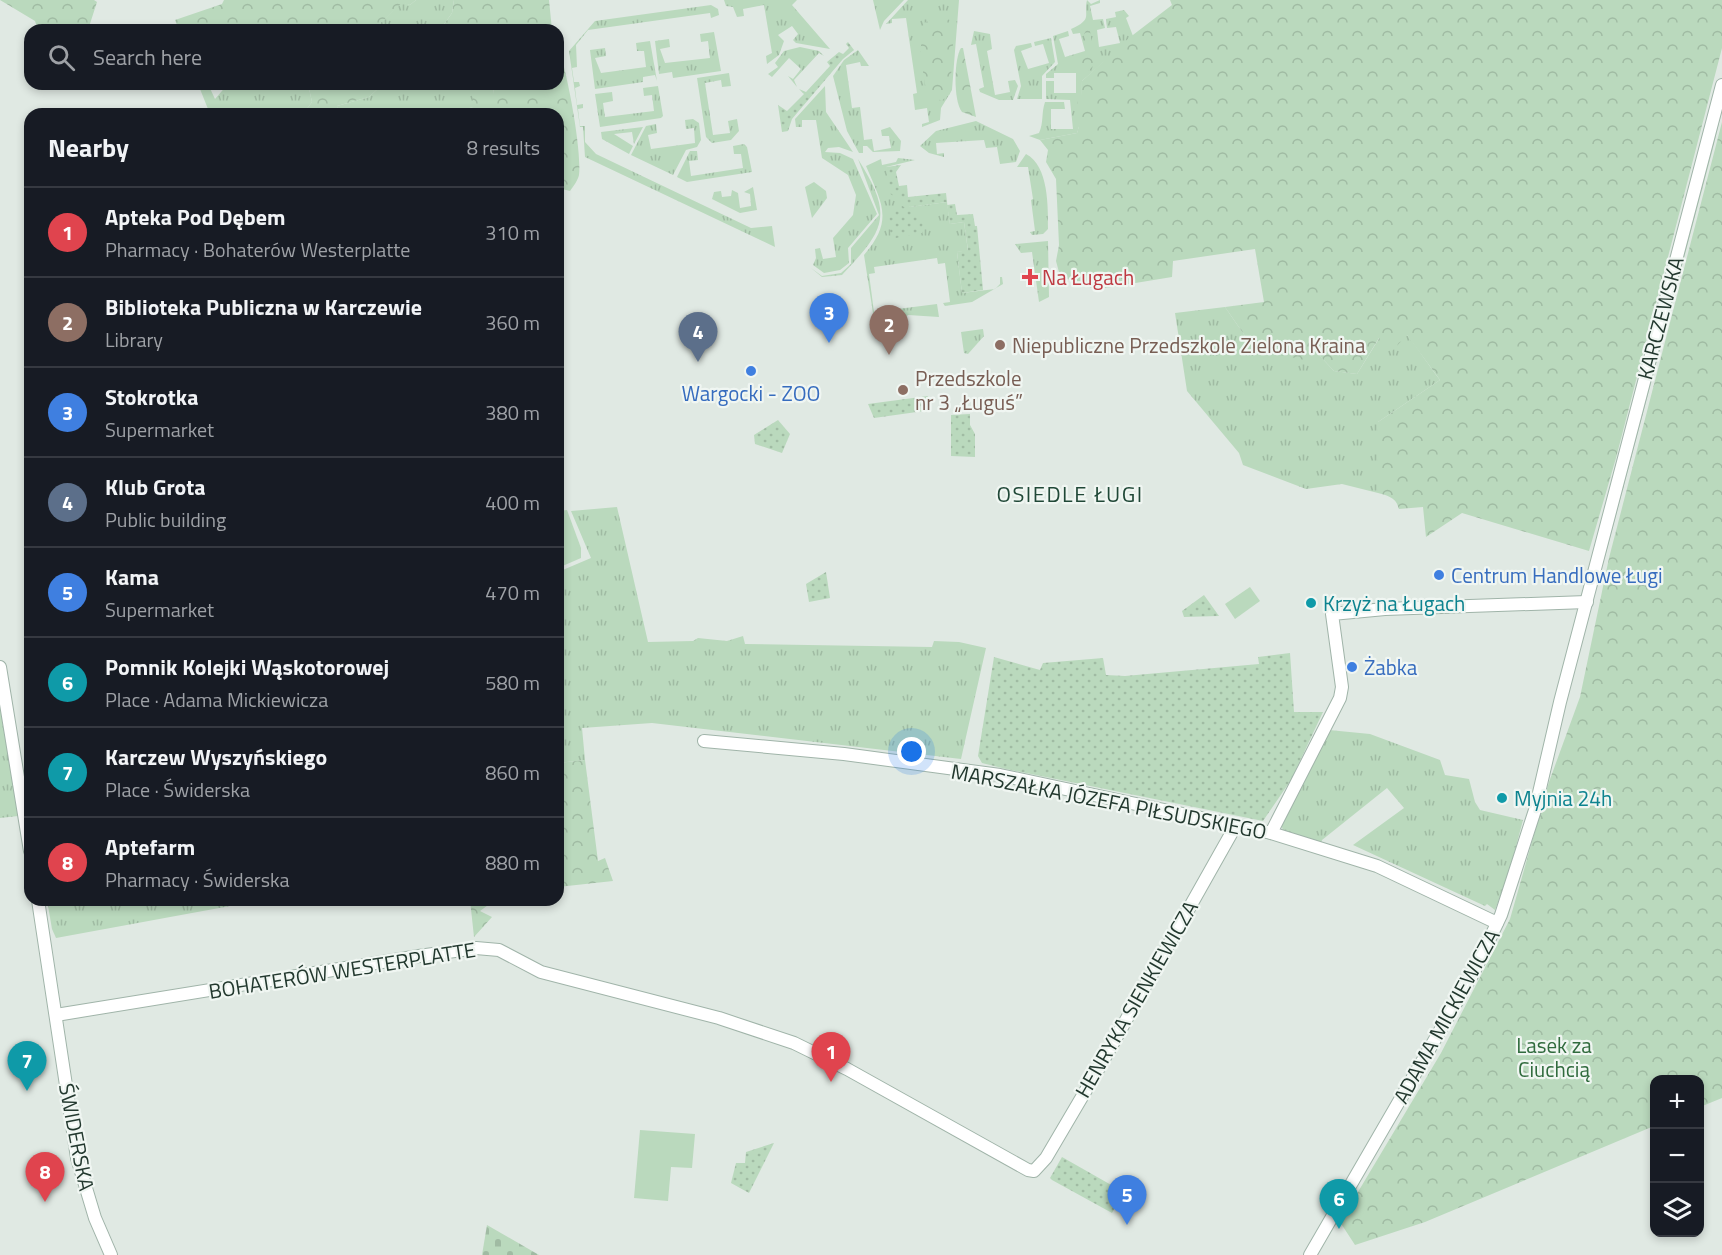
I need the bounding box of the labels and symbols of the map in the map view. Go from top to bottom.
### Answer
street label: KARCZEWSKA [1628,252,1692,383]
place label: Na Ługach [1042,261,1134,293]
marker: Na Ługach [1023,270,1037,284]
pin: 3 [810,294,848,343]
pin: 2 [870,306,908,355]
pin: 4 [678,312,718,362]
place label: Niepubliczne Przedszkole Zielona Kraina [1012,329,1366,361]
marker: Niepubliczne Przedszkole Zielona Kraina [993,338,1007,352]
place label: Przedszkole nr 3 „Ługuś” [915,362,1023,418]
marker: Wargocki - ZOO [744,364,758,378]
place label: Wargocki - ZOO [682,377,820,409]
marker: Przedszkole nr 3 „Ługuś” [896,383,910,397]
district label: OSIEDLE ŁUGI [996,477,1144,511]
place label: Centrum Handlowe Ługi [1451,559,1663,591]
marker: Centrum Handlowe Ługi [1432,568,1446,582]
place label: Krzyż na Ługach [1323,587,1465,619]
marker: Krzyż na Ługach [1304,596,1318,610]
place label: Żabka [1364,651,1418,683]
marker: Żabka [1345,660,1359,674]
your location [897,737,926,766]
street label: MARSZAŁKA JÓZEFA PIŁSUDSKIEGO [949,755,1269,847]
place label: Myjnia 24h [1514,782,1612,814]
marker: Myjnia 24h [1495,791,1509,805]
street label: HENRYKA SIENKIEWICZA [1066,894,1206,1104]
street label: ADAMA MICKIEWICZA [1385,923,1507,1109]
street label: BOHATERÓW WESTERPLATTE [206,933,478,1007]
park label: Lasek za Ciuchcią [1516,1029,1592,1085]
pin: 1 [812,1032,850,1082]
pin: 7 [8,1042,46,1091]
street label: ŚWIDERSKA [51,1080,103,1194]
pin: 8 [26,1152,64,1202]
pin: 5 [1108,1176,1146,1225]
pin: 6 [1320,1180,1358,1229]

